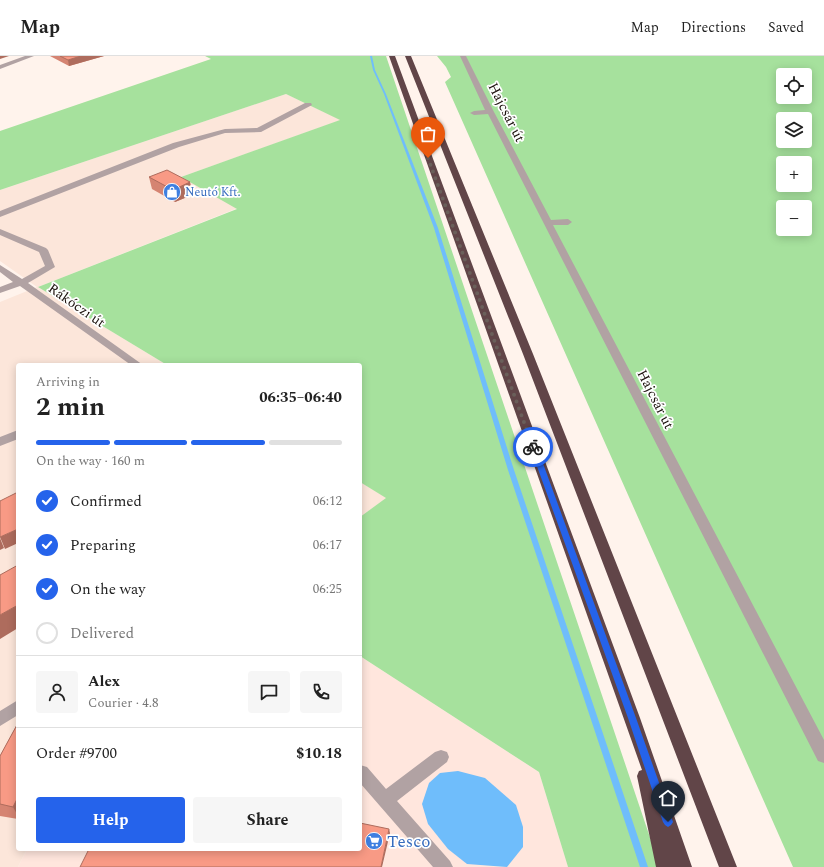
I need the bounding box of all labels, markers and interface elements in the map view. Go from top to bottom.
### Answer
text: Map [20,13,60,42]
text: Map [631,17,659,38]
text: Directions [681,17,746,38]
text: Saved [768,17,804,38]
map controls [776,68,812,236]
button: locate [776,68,812,104]
street label: Hajcsár út [483,79,530,146]
button: layers [776,112,812,148]
pin [411,117,445,158]
icon: bag [417,123,439,145]
button: + [776,156,812,192]
shop icon: Neutó Kft. [162,182,182,202]
place label: Neutó Kft. [185,183,240,202]
button: − [776,200,812,236]
street label: Rákóczi út [44,278,110,333]
street label: Hajcsár út [632,366,679,433]
text: Arriving in [36,372,100,392]
text: 06:35–06:40 [259,386,342,409]
text: 2 min [36,387,105,427]
courier [513,427,553,467]
icon: bike [522,436,544,458]
text: On the way · 160 m [36,451,145,471]
icon: check [36,490,58,512]
text: Confirmed [70,490,142,513]
text: 06:12 [313,491,342,511]
icon: check [36,534,58,556]
text: Preparing [70,534,136,557]
text: 06:17 [313,535,342,555]
icon: check [36,578,58,600]
text: On the way [70,578,145,601]
text: 06:25 [313,579,342,599]
text: Delivered [70,622,134,645]
text: Alex [88,670,120,693]
button: person [36,671,78,713]
button: chat [248,671,290,713]
button: phone [300,671,342,713]
text: Courier · 4.8 [88,693,158,713]
text: Order #9700 [36,742,117,765]
text: $10.18 [296,742,342,765]
pin [651,781,685,822]
icon: home [657,787,679,809]
button: Help [36,797,185,843]
button: Share [193,797,342,843]
place label: Tesco [387,829,431,855]
supermarket icon: Tesco [364,831,384,851]

